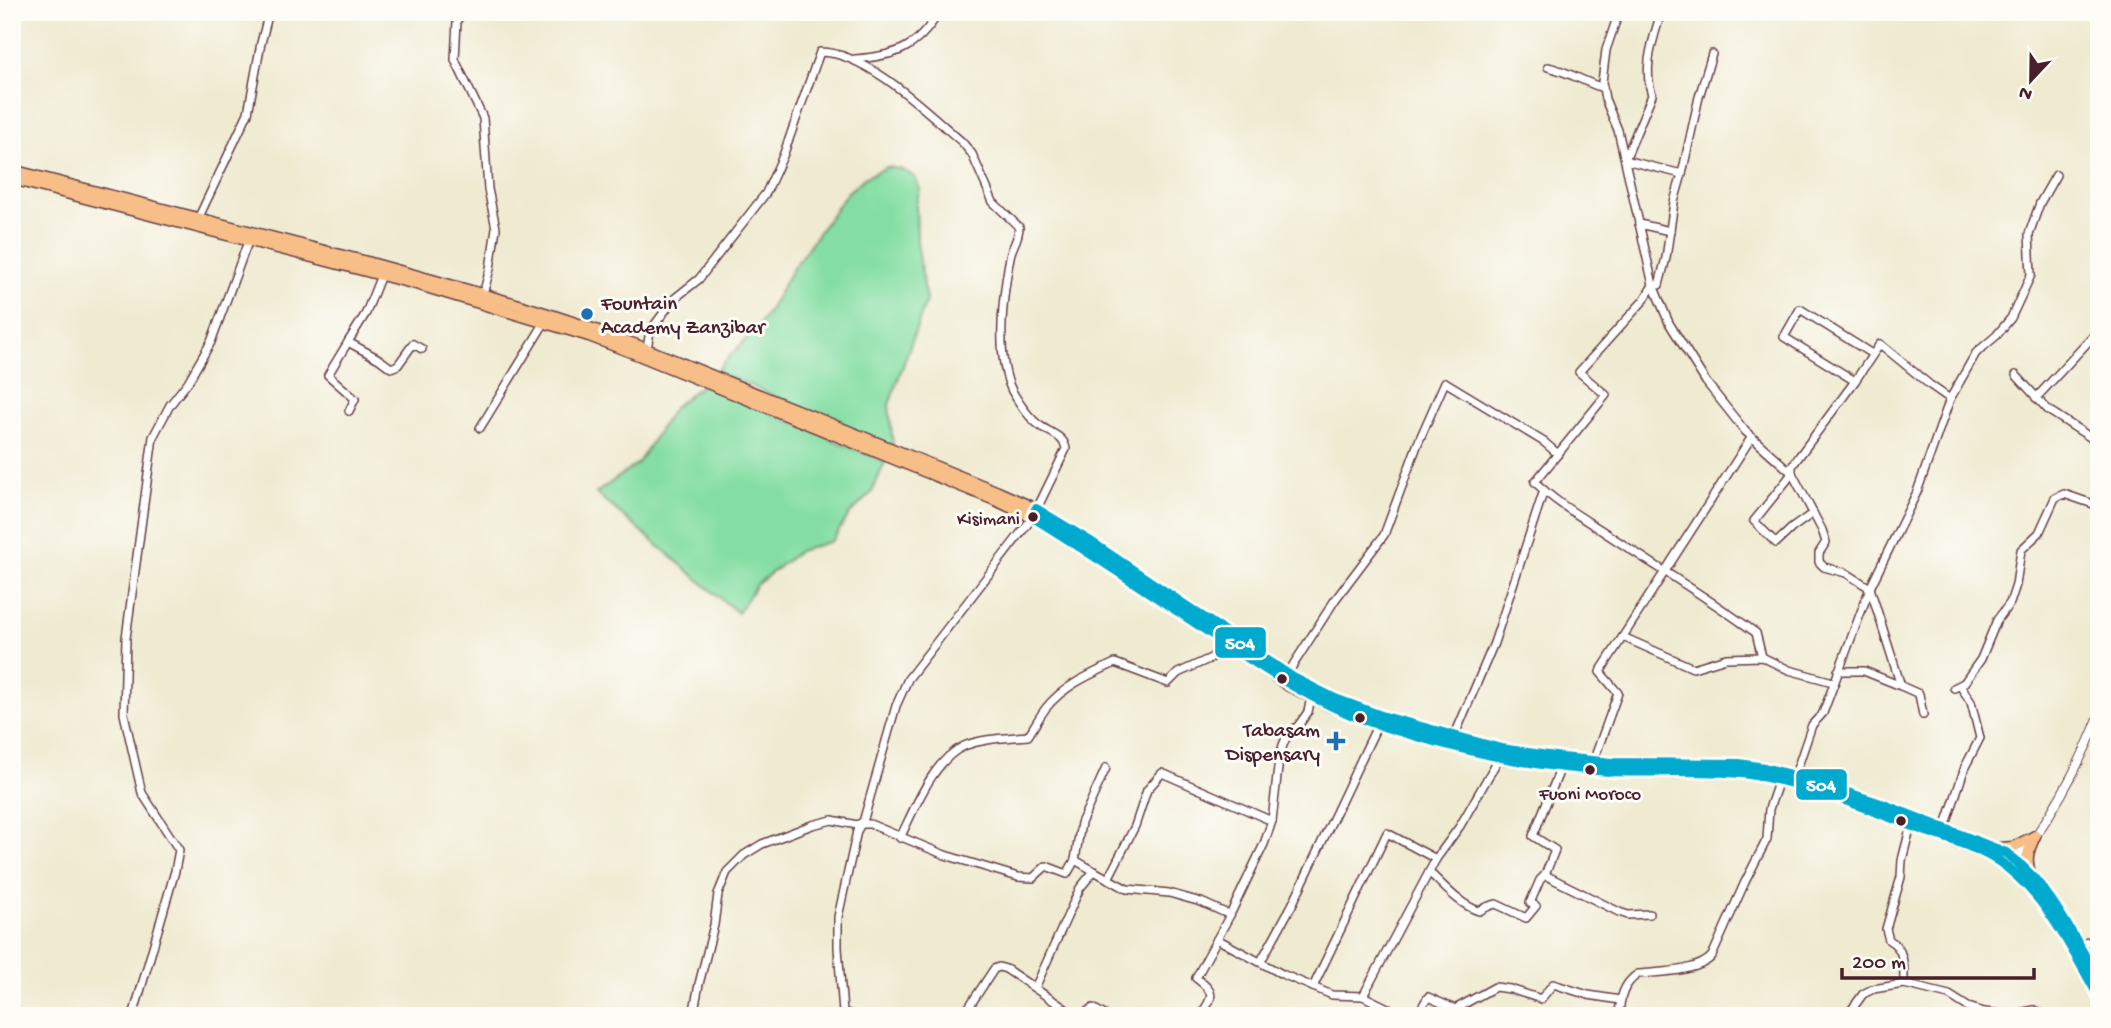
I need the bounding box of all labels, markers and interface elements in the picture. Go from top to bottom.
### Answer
north arrow [1996,46,2066,116]
text: N [2016,80,2036,106]
place label: Fountain Academy Zanzibar [600,293,766,342]
marker: Fountain Academy Zanzibar [579,306,595,322]
place label: Kisimani [957,509,1020,532]
marker: Kisimani [1026,510,1040,524]
line badge: 504 [1214,626,1267,659]
text: 504 [1225,634,1256,657]
unlabelled marker [1275,672,1289,686]
unlabelled marker [1353,711,1367,725]
place label: Tabasam Dispensary [1224,720,1320,769]
marker: Tabasam Dispensary [1326,731,1346,751]
marker: Fuoni Moroco [1583,763,1597,777]
line badge: 504 [1795,768,1848,801]
text: 504 [1806,776,1837,799]
place label: Fuoni Moroco [1538,784,1641,807]
unlabelled marker [1894,814,1908,828]
scale bar [1842,937,2034,981]
text: 200 m [1852,952,1906,977]

